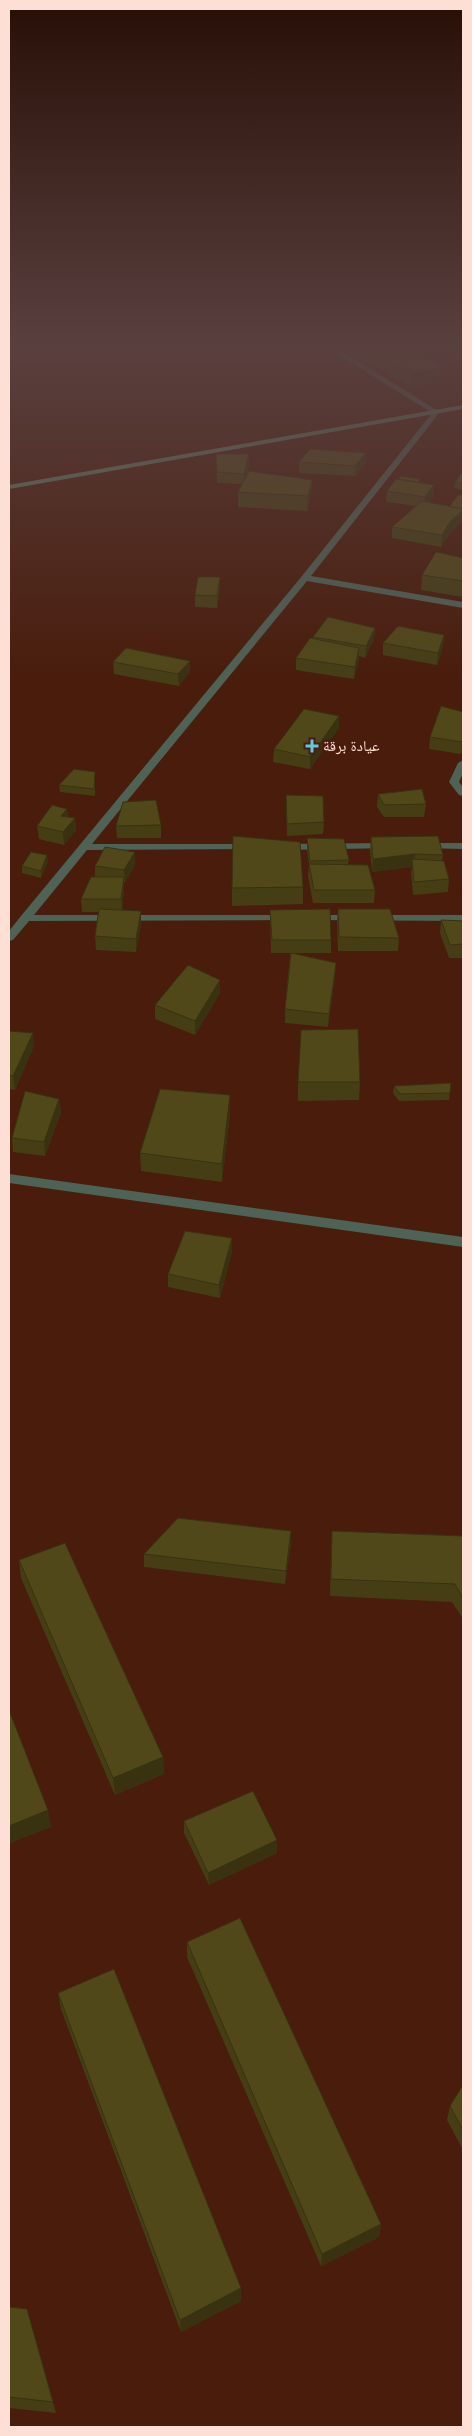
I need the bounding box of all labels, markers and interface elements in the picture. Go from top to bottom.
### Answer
place label: عيادة برقة [323,736,380,755]
marker: عيادة برقة [305,739,319,753]

